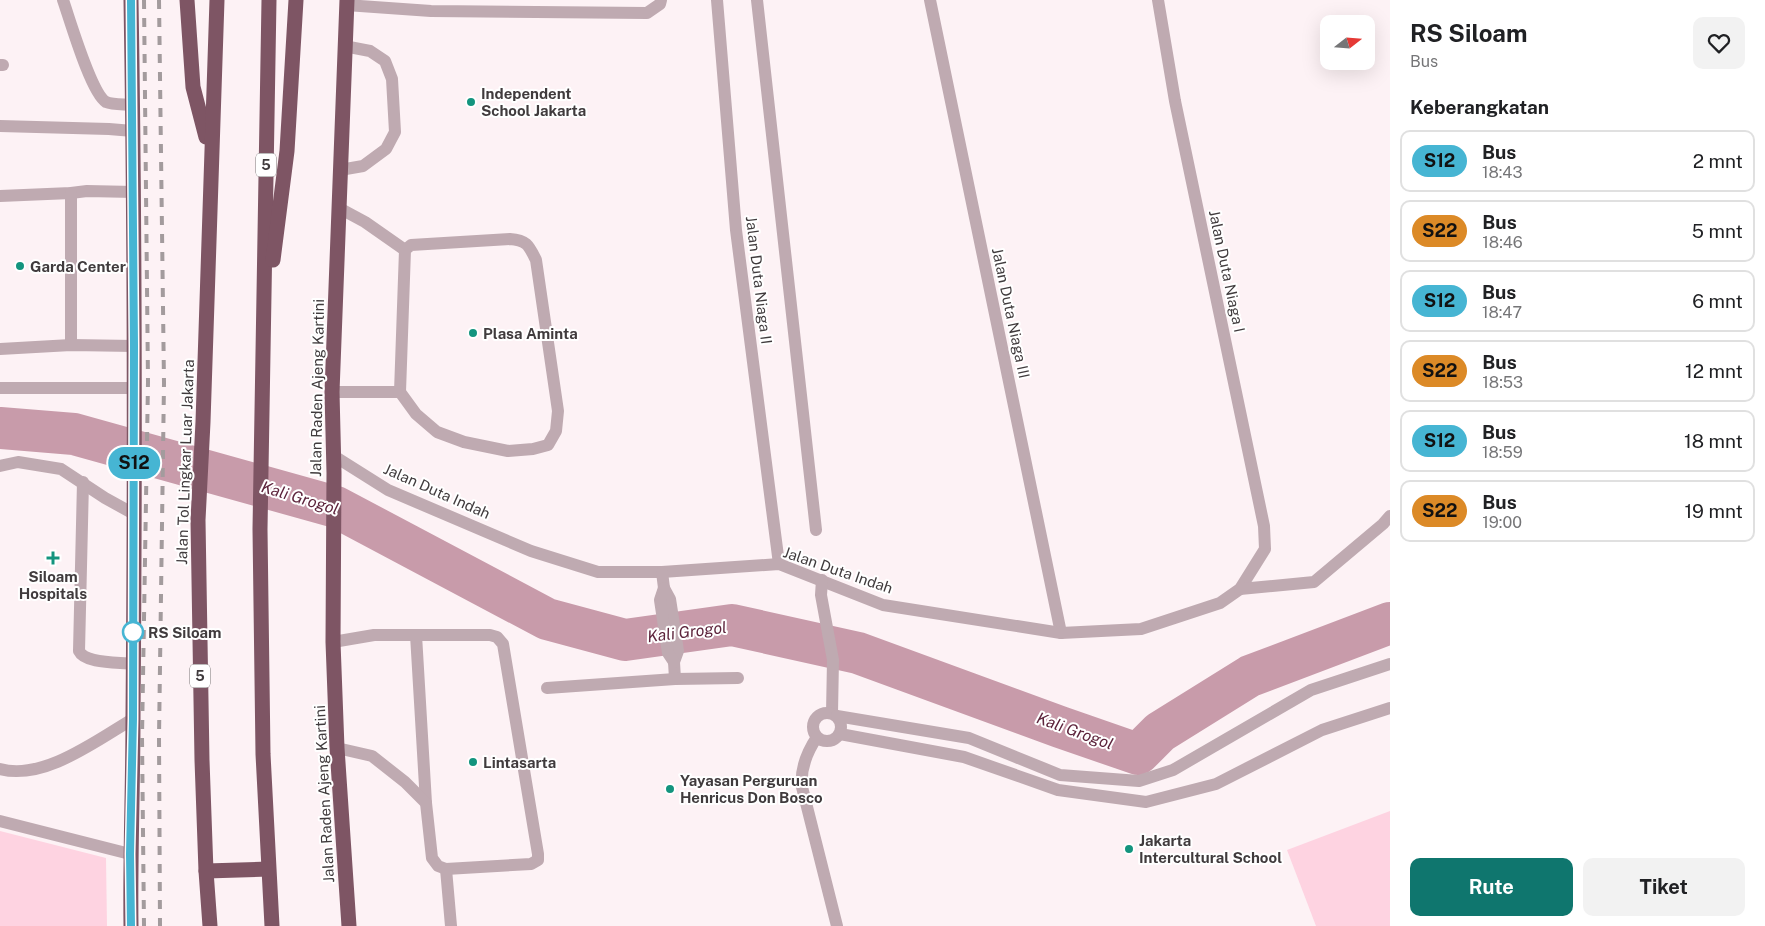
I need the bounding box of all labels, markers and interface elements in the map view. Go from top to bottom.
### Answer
north arrow [1320,15,1375,70]
map controls [1320,15,1375,70]
button: heart [1693,17,1745,69]
text: RS Siloam [1410,19,1527,47]
text: Bus [1410,52,1438,71]
place label: Independent School Jakarta [481,85,586,119]
marker: Independent School Jakarta [465,96,477,108]
text: Keberangkatan [1410,96,1549,118]
text: Bus [1482,141,1516,163]
text: S12 [1424,150,1455,171]
text: 2 mnt [1693,150,1743,172]
road number: 5 [256,154,276,176]
text: 18:43 [1482,163,1523,182]
street label: Jalan Duta Niaga I [1206,208,1248,334]
text: Bus [1482,211,1517,233]
street label: Jalan Duta Niaga II [743,215,775,345]
text: S22 [1422,220,1457,241]
text: 5 mnt [1692,220,1743,242]
text: 18:46 [1482,233,1523,252]
street label: Jalan Duta Niaga III [989,246,1033,380]
place label: Garda Center [30,258,126,275]
marker: Garda Center [14,260,26,272]
text: Bus [1482,281,1516,303]
text: S12 [1424,290,1455,311]
text: 6 mnt [1692,290,1743,312]
street label: Jalan Raden Ajeng Kartini [307,299,327,477]
text: 18:47 [1482,303,1522,322]
place label: Plasa Aminta [483,325,578,342]
marker: Plasa Aminta [467,327,479,339]
text: Bus [1482,351,1517,373]
street label: Jalan Tol Lingkar Luar Jakarta [173,359,197,565]
text: S22 [1422,360,1457,381]
text: 12 mnt [1685,360,1743,382]
text: 18:53 [1482,373,1523,392]
text: Bus [1482,421,1516,443]
text: S12 [1424,430,1455,451]
text: 18 mnt [1684,430,1743,452]
text: 18:59 [1482,443,1523,462]
line badge: S12 [105,447,163,479]
text: S12 [118,452,150,473]
street label: Jalan Duta Indah [381,460,493,522]
water label: Kali Grogol [259,477,341,519]
text: Bus [1482,491,1517,513]
text: S22 [1422,500,1457,521]
text: 19 mnt [1684,500,1743,522]
text: 19:00 [1482,513,1522,532]
street label: Jalan Duta Indah [781,543,895,597]
marker: Siloam Hospitals [46,551,60,565]
place label: Siloam Hospitals [19,568,87,602]
water label: Kali Grogol [646,618,728,646]
marker: RS Siloam [122,621,144,643]
place label: RS Siloam [148,624,221,641]
road number: 5 [190,664,210,688]
street label: Jalan Raden Ajeng Kartini [311,705,337,883]
water label: Kali Grogol [1034,708,1116,754]
place label: Lintasarta [483,754,556,771]
marker: Lintasarta [467,756,479,768]
place label: Yayasan Perguruan Henricus Don Bosco [680,772,823,806]
marker: Yayasan Perguruan Henricus Don Bosco [664,783,676,795]
place label: Jakarta Intercultural School [1139,832,1282,866]
marker: Jakarta Intercultural School [1123,843,1135,855]
button: Rute [1410,858,1573,916]
button: Tiket [1583,858,1745,916]

